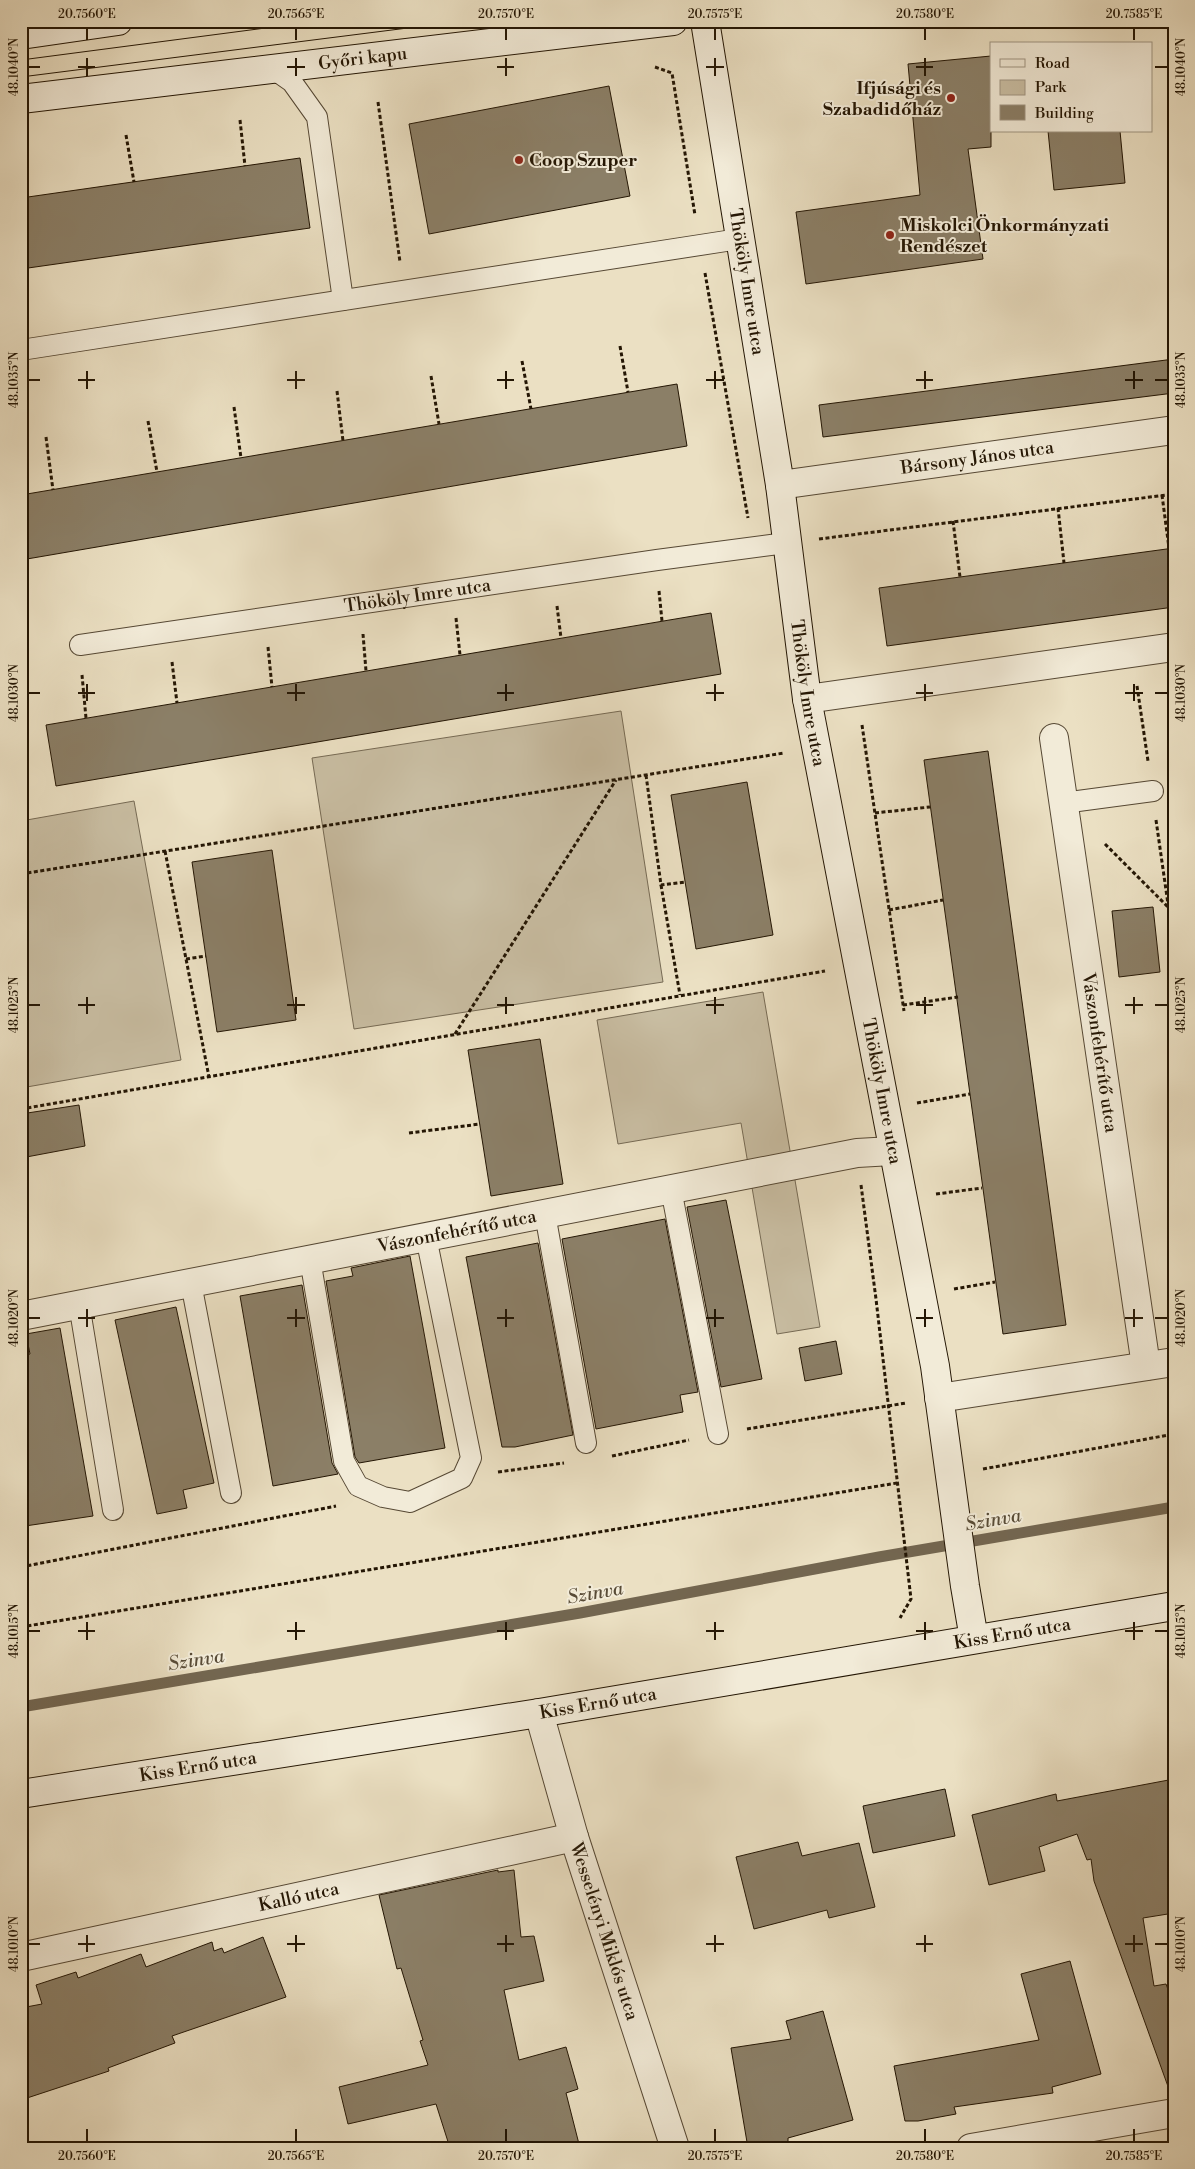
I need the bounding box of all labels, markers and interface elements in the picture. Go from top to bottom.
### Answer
text: 20.7560°E [58,7,116,22]
text: 20.7565°E [268,7,324,22]
text: 20.7570°E [478,7,534,22]
text: 20.7575°E [688,7,742,22]
text: 20.7580°E [896,7,954,22]
text: 20.7585°E [1106,7,1162,22]
text: 48.1040°N [7,38,22,96]
text: 48.1040°N [1174,38,1189,96]
street label: Győri kapu [317,41,409,75]
legend [990,42,1152,132]
text: Road [1035,54,1070,73]
place label: Ifjúsági és Szabadidőház [823,77,941,121]
text: Park [1035,78,1067,97]
marker: Ifjúsági és Szabadidőház [945,92,957,104]
text: Building [1034,104,1094,123]
place label: Coop Szuper [529,149,637,172]
marker: Coop Szuper [513,154,525,166]
street label: Thököly Imre utca [724,207,770,357]
place label: Miskolci Önkormányzati Rendészet [900,214,1109,258]
marker: Miskolci Önkormányzati Rendészet [884,229,896,241]
text: 48.1035°N [7,352,22,408]
text: 48.1035°N [1174,352,1189,408]
street label: Bársony János utca [898,435,1056,480]
street label: Thököly Imre utca [342,573,493,617]
street label: Thököly Imre utca [786,618,831,769]
text: 48.1030°N [7,664,22,722]
text: 48.1030°N [1174,664,1189,722]
street label: Vászonfehérítő utca [1077,970,1123,1135]
text: 48.1025°N [7,977,22,1033]
text: 48.1025°N [1174,977,1189,1033]
street label: Thököly Imre utca [857,1016,908,1167]
street label: Vászonfehérítő utca [374,1204,539,1258]
text: 48.1020°N [7,1289,22,1347]
text: 48.1020°N [1174,1289,1189,1347]
water label: Szinva [963,1503,1023,1537]
water label: Szinva [565,1576,625,1610]
text: 48.1015°N [7,1604,22,1658]
text: 48.1015°N [1174,1604,1189,1658]
street label: Kiss Ernő utca [952,1612,1073,1654]
water label: Szinva [166,1644,226,1676]
street label: Kiss Ernő utca [538,1682,659,1724]
street label: Kiss Ernő utca [138,1746,259,1787]
street label: Wesselényi Miklós utca [565,1839,644,2024]
street label: Kalló utca [256,1877,342,1917]
text: 48.1010°N [7,1916,22,1972]
text: 48.1010°N [1174,1916,1189,1972]
text: 20.7560°E [58,2149,116,2164]
text: 20.7565°E [268,2149,324,2164]
text: 20.7570°E [478,2149,534,2164]
text: 20.7575°E [688,2149,742,2164]
text: 20.7580°E [896,2149,954,2164]
text: 20.7585°E [1106,2149,1162,2164]

